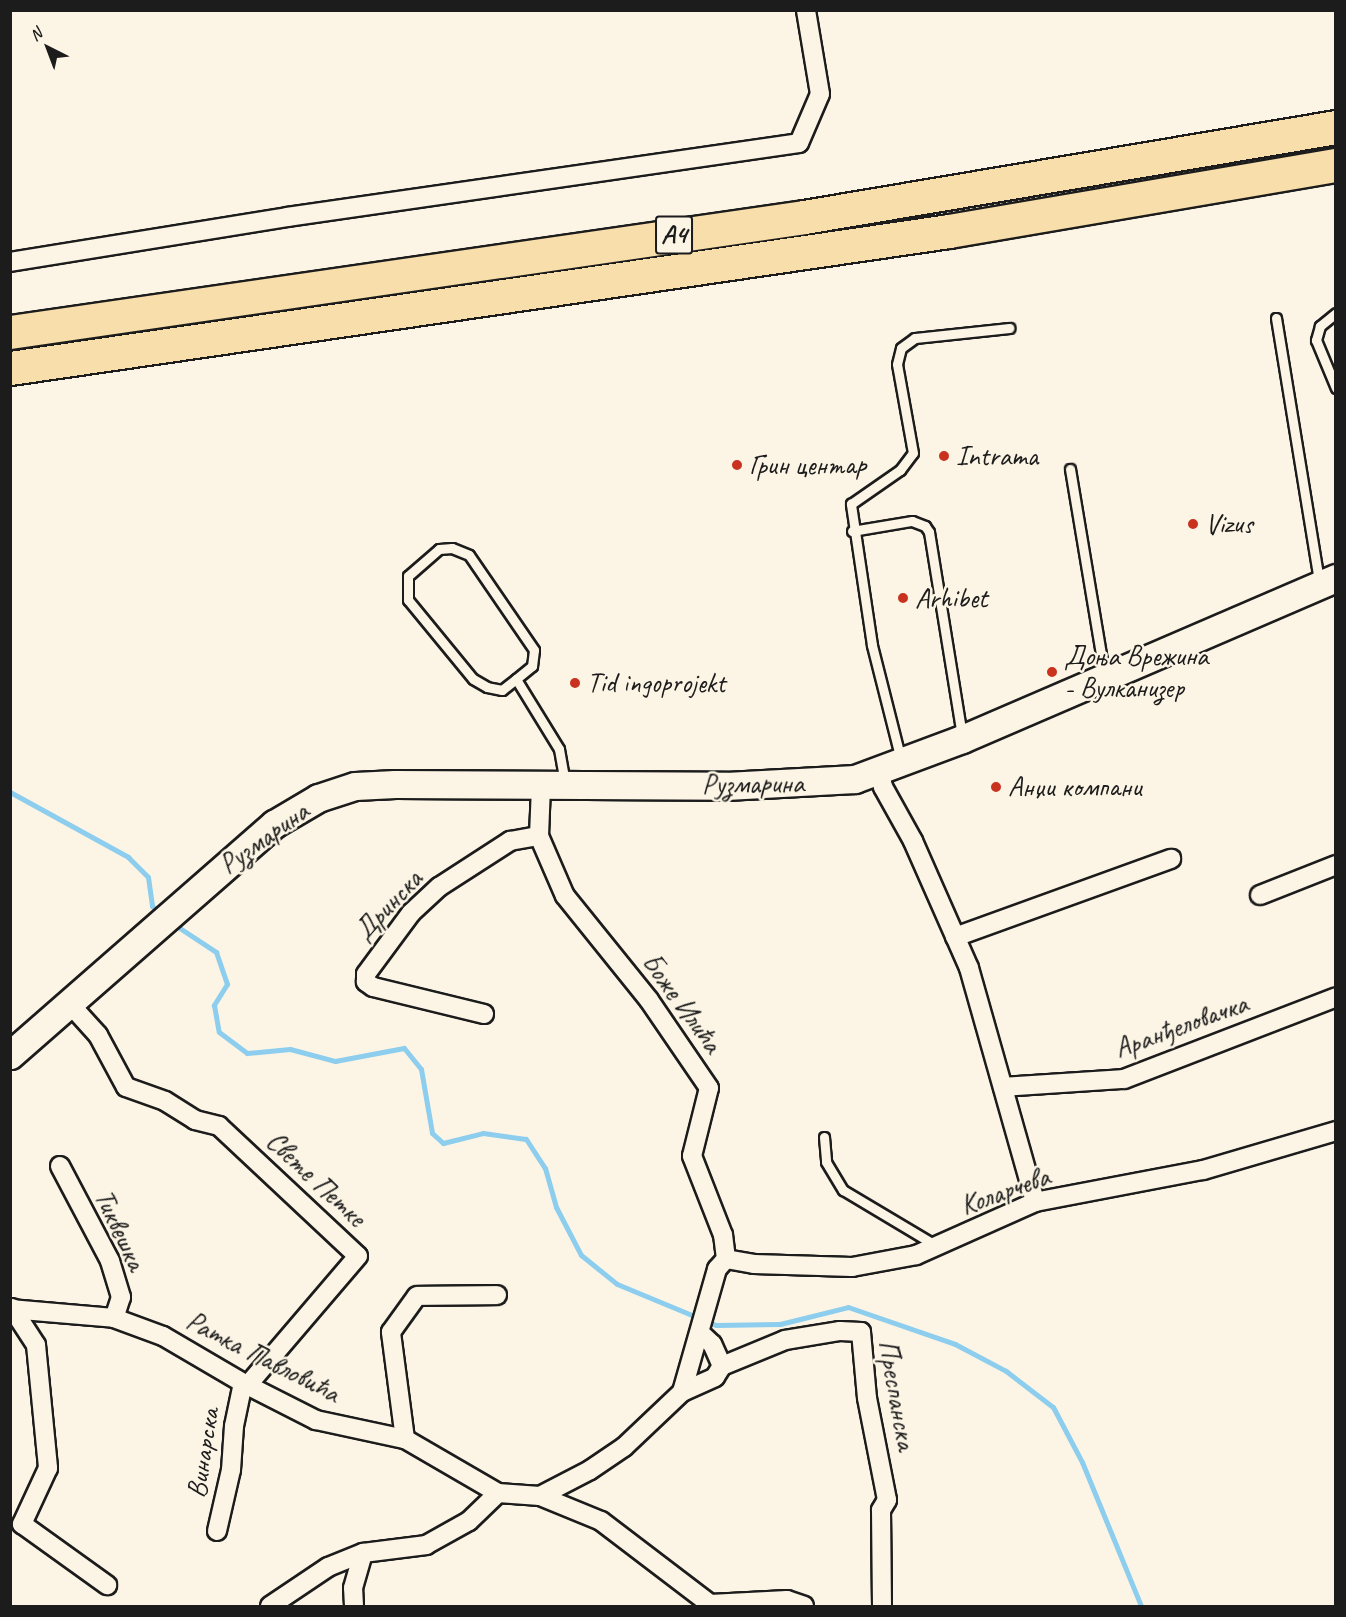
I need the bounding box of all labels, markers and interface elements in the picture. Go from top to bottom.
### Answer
north arrow [18,18,78,78]
text: N [26,24,46,45]
road number: A4 [654,211,694,259]
place label: Intrama [956,439,1038,473]
place label: Грин центар [749,448,864,482]
marker: Intrama [937,449,951,463]
marker: Грин центар [730,458,744,472]
place label: Vizus [1205,507,1253,541]
marker: Vizus [1186,517,1200,531]
place label: Arhibet [915,581,987,615]
marker: Arhibet [896,591,910,605]
place label: Доња Врежина - Вулканизер [1064,639,1210,705]
marker: Доња Врежина - Вулканизер [1045,665,1059,679]
place label: Tid ingoprojekt [587,666,725,700]
marker: Tid ingoprojekt [568,676,582,690]
street label: Рузмарина [702,766,804,802]
place label: Анџи компани [1008,770,1141,804]
marker: Анџи компани [989,780,1003,794]
street label: Рузмарина [213,794,315,882]
street label: Дринска [347,863,429,947]
street label: Боже Илића [634,946,730,1060]
street label: Аранђеловачка [1110,986,1252,1066]
street label: Свете Петке [260,1125,372,1233]
street label: Коларчева [956,1159,1054,1223]
street label: Тиквешка [87,1184,153,1276]
street label: Ратка Павловића [182,1305,344,1409]
street label: Преспанска [871,1337,923,1453]
street label: Винарска [179,1406,227,1500]

